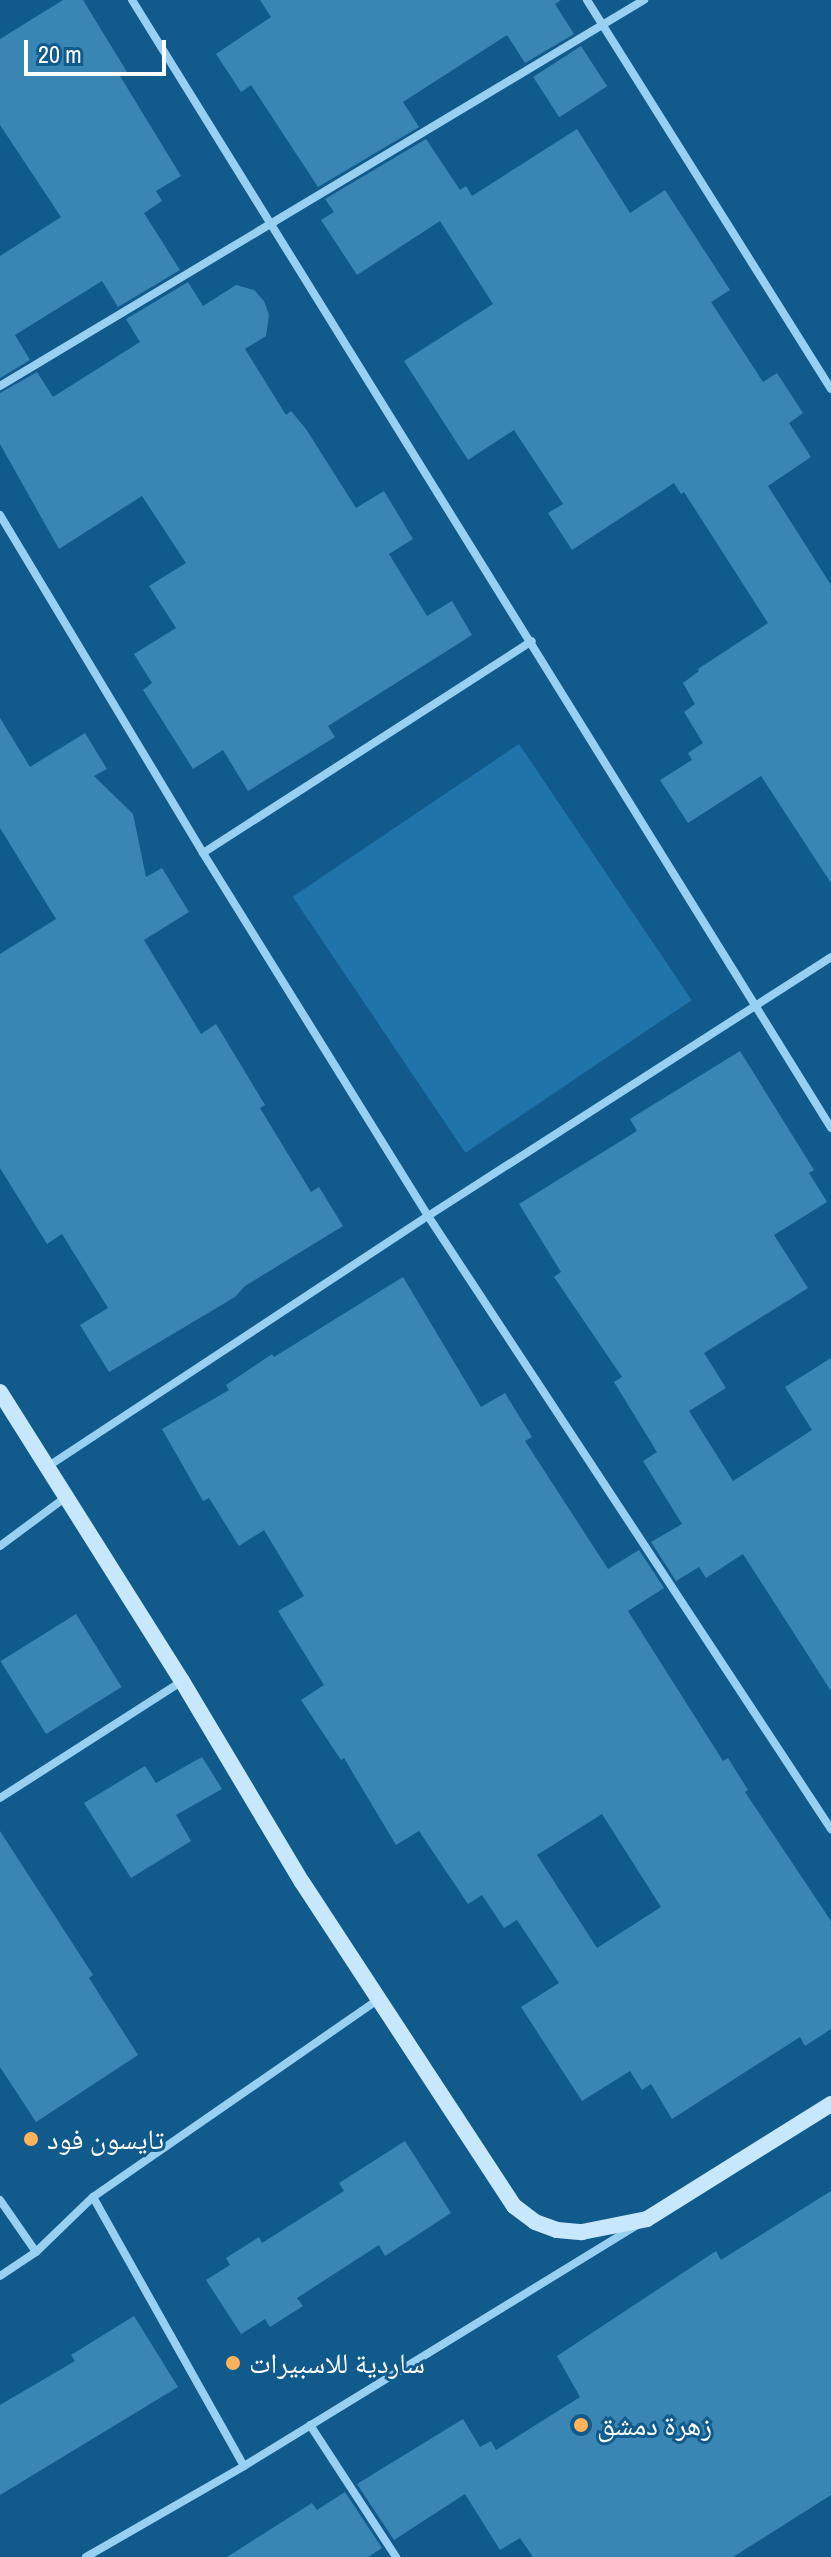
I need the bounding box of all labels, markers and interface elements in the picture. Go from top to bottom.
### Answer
scale bar [28,24,170,74]
text: 20 m [38,38,82,70]
place label: تايسون فود [47,2122,164,2156]
marker: تايسون فود [22,2130,40,2148]
place label: ساردية للاسبيرات [249,2346,425,2380]
marker: ساردية للاسبيرات [224,2354,242,2372]
place label: زهرة دمشق [597,2408,712,2442]
marker: زهرة دمشق [572,2416,590,2434]

